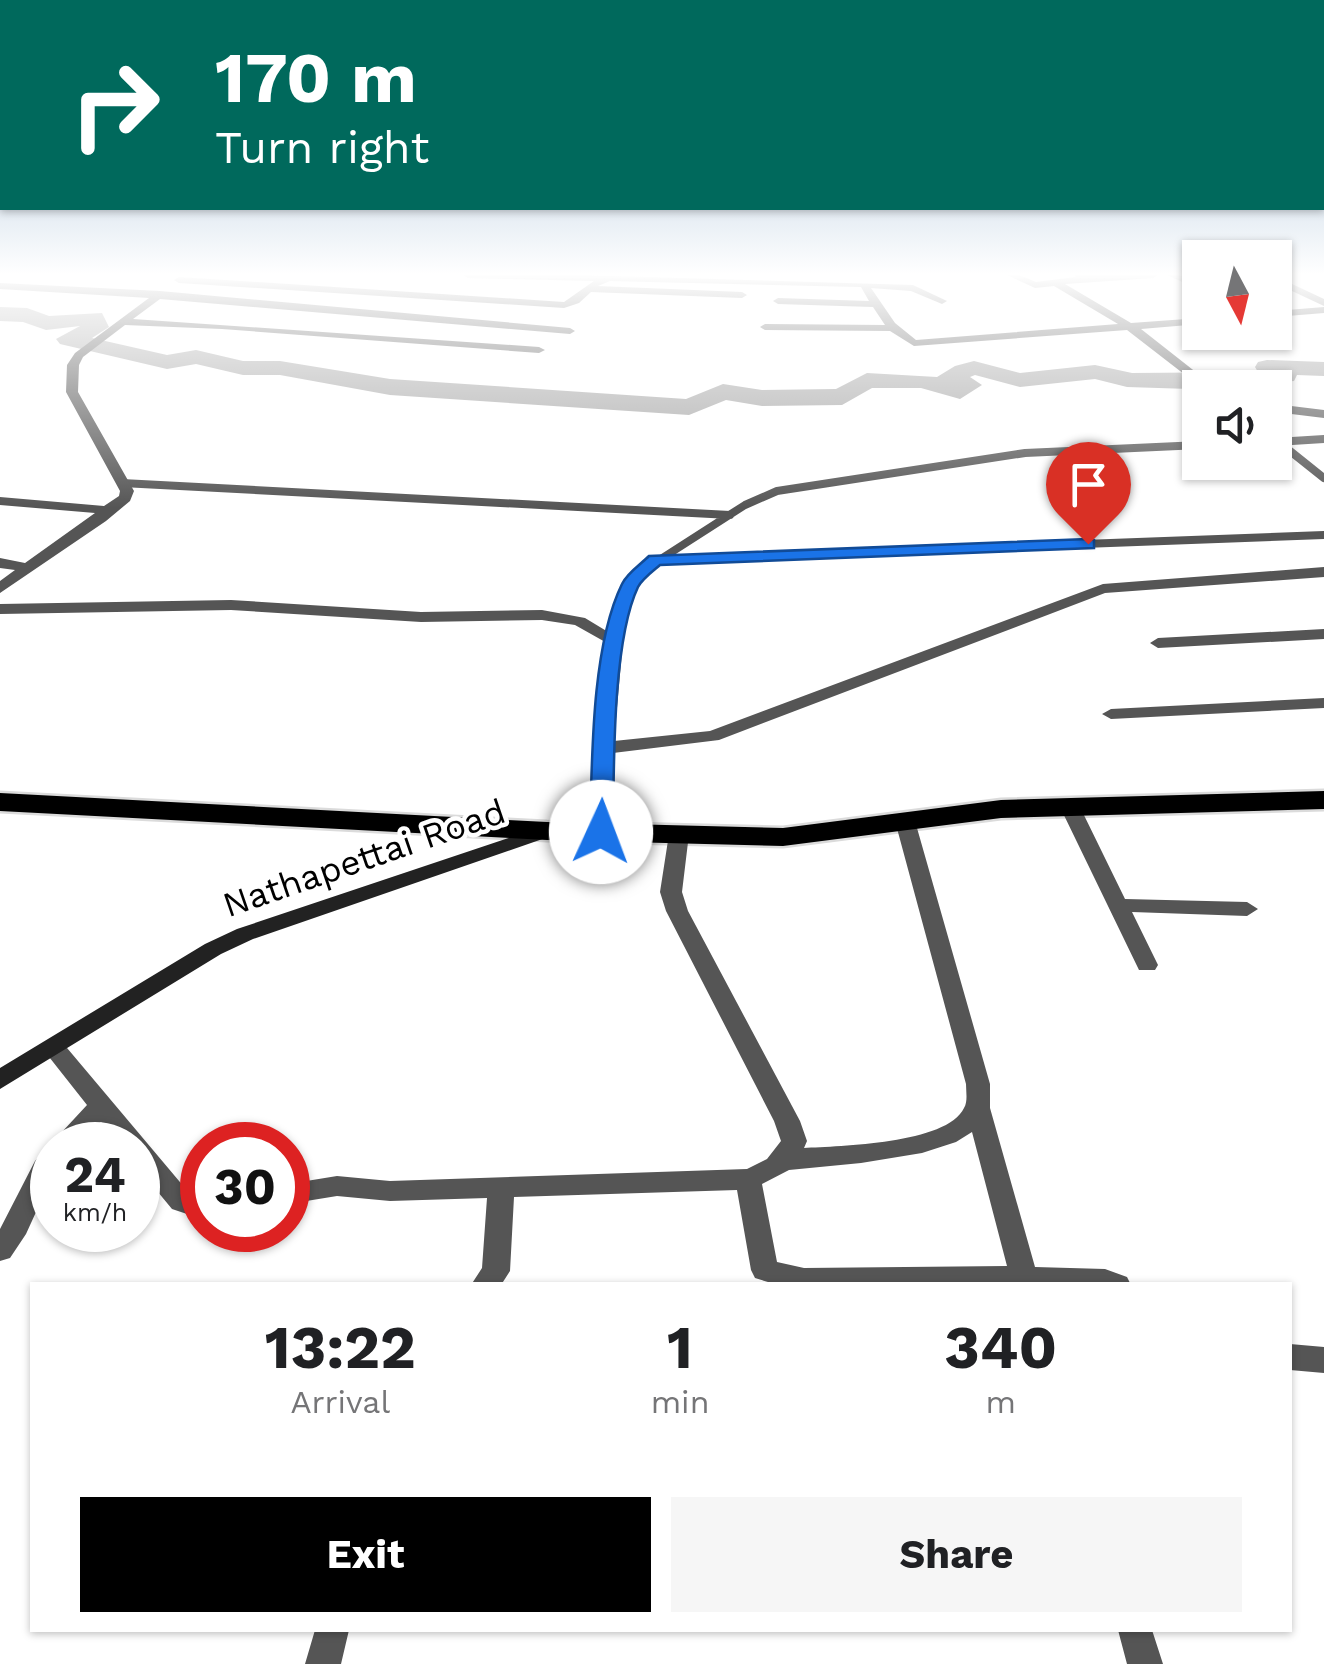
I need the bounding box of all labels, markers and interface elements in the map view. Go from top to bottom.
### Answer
text: 170 m [215,37,417,119]
icon: right [50,40,180,170]
text: Turn right [215,121,429,174]
north arrow [1182,240,1292,350]
map controls [1182,240,1292,480]
button: sound [1182,370,1292,480]
pin [1046,442,1131,545]
icon: arrive [1061,457,1116,512]
position arrow [549,780,653,884]
street label: Nathapettai Road [217,790,511,926]
speed limit sign: 30 [180,1122,310,1252]
text: 24 [64,1145,126,1204]
text: km/h [63,1198,127,1227]
text: 13:22 [265,1312,416,1383]
text: 1 [667,1312,693,1383]
text: 340 [944,1312,1057,1383]
text: Arrival [290,1383,390,1421]
text: min [651,1383,709,1421]
text: m [985,1383,1016,1421]
button: Exit [80,1497,651,1612]
button: Share [671,1497,1242,1612]

